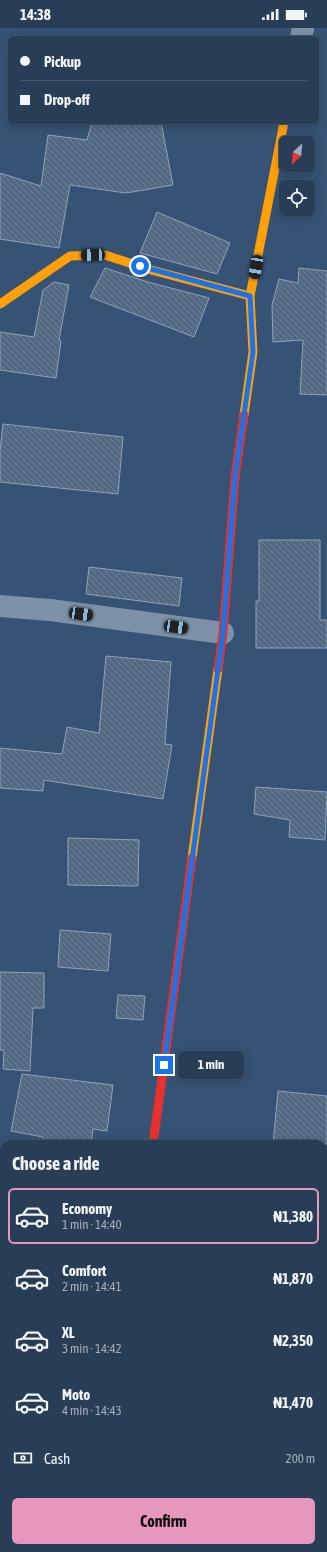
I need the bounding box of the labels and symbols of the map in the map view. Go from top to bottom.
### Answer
north arrow [279,136,315,172]
car [81,249,105,261]
car [248,254,264,280]
route start [131,257,149,275]
car [68,606,94,622]
car [163,619,189,635]
callout: 1 min [178,1051,244,1079]
route end [155,1056,173,1074]

